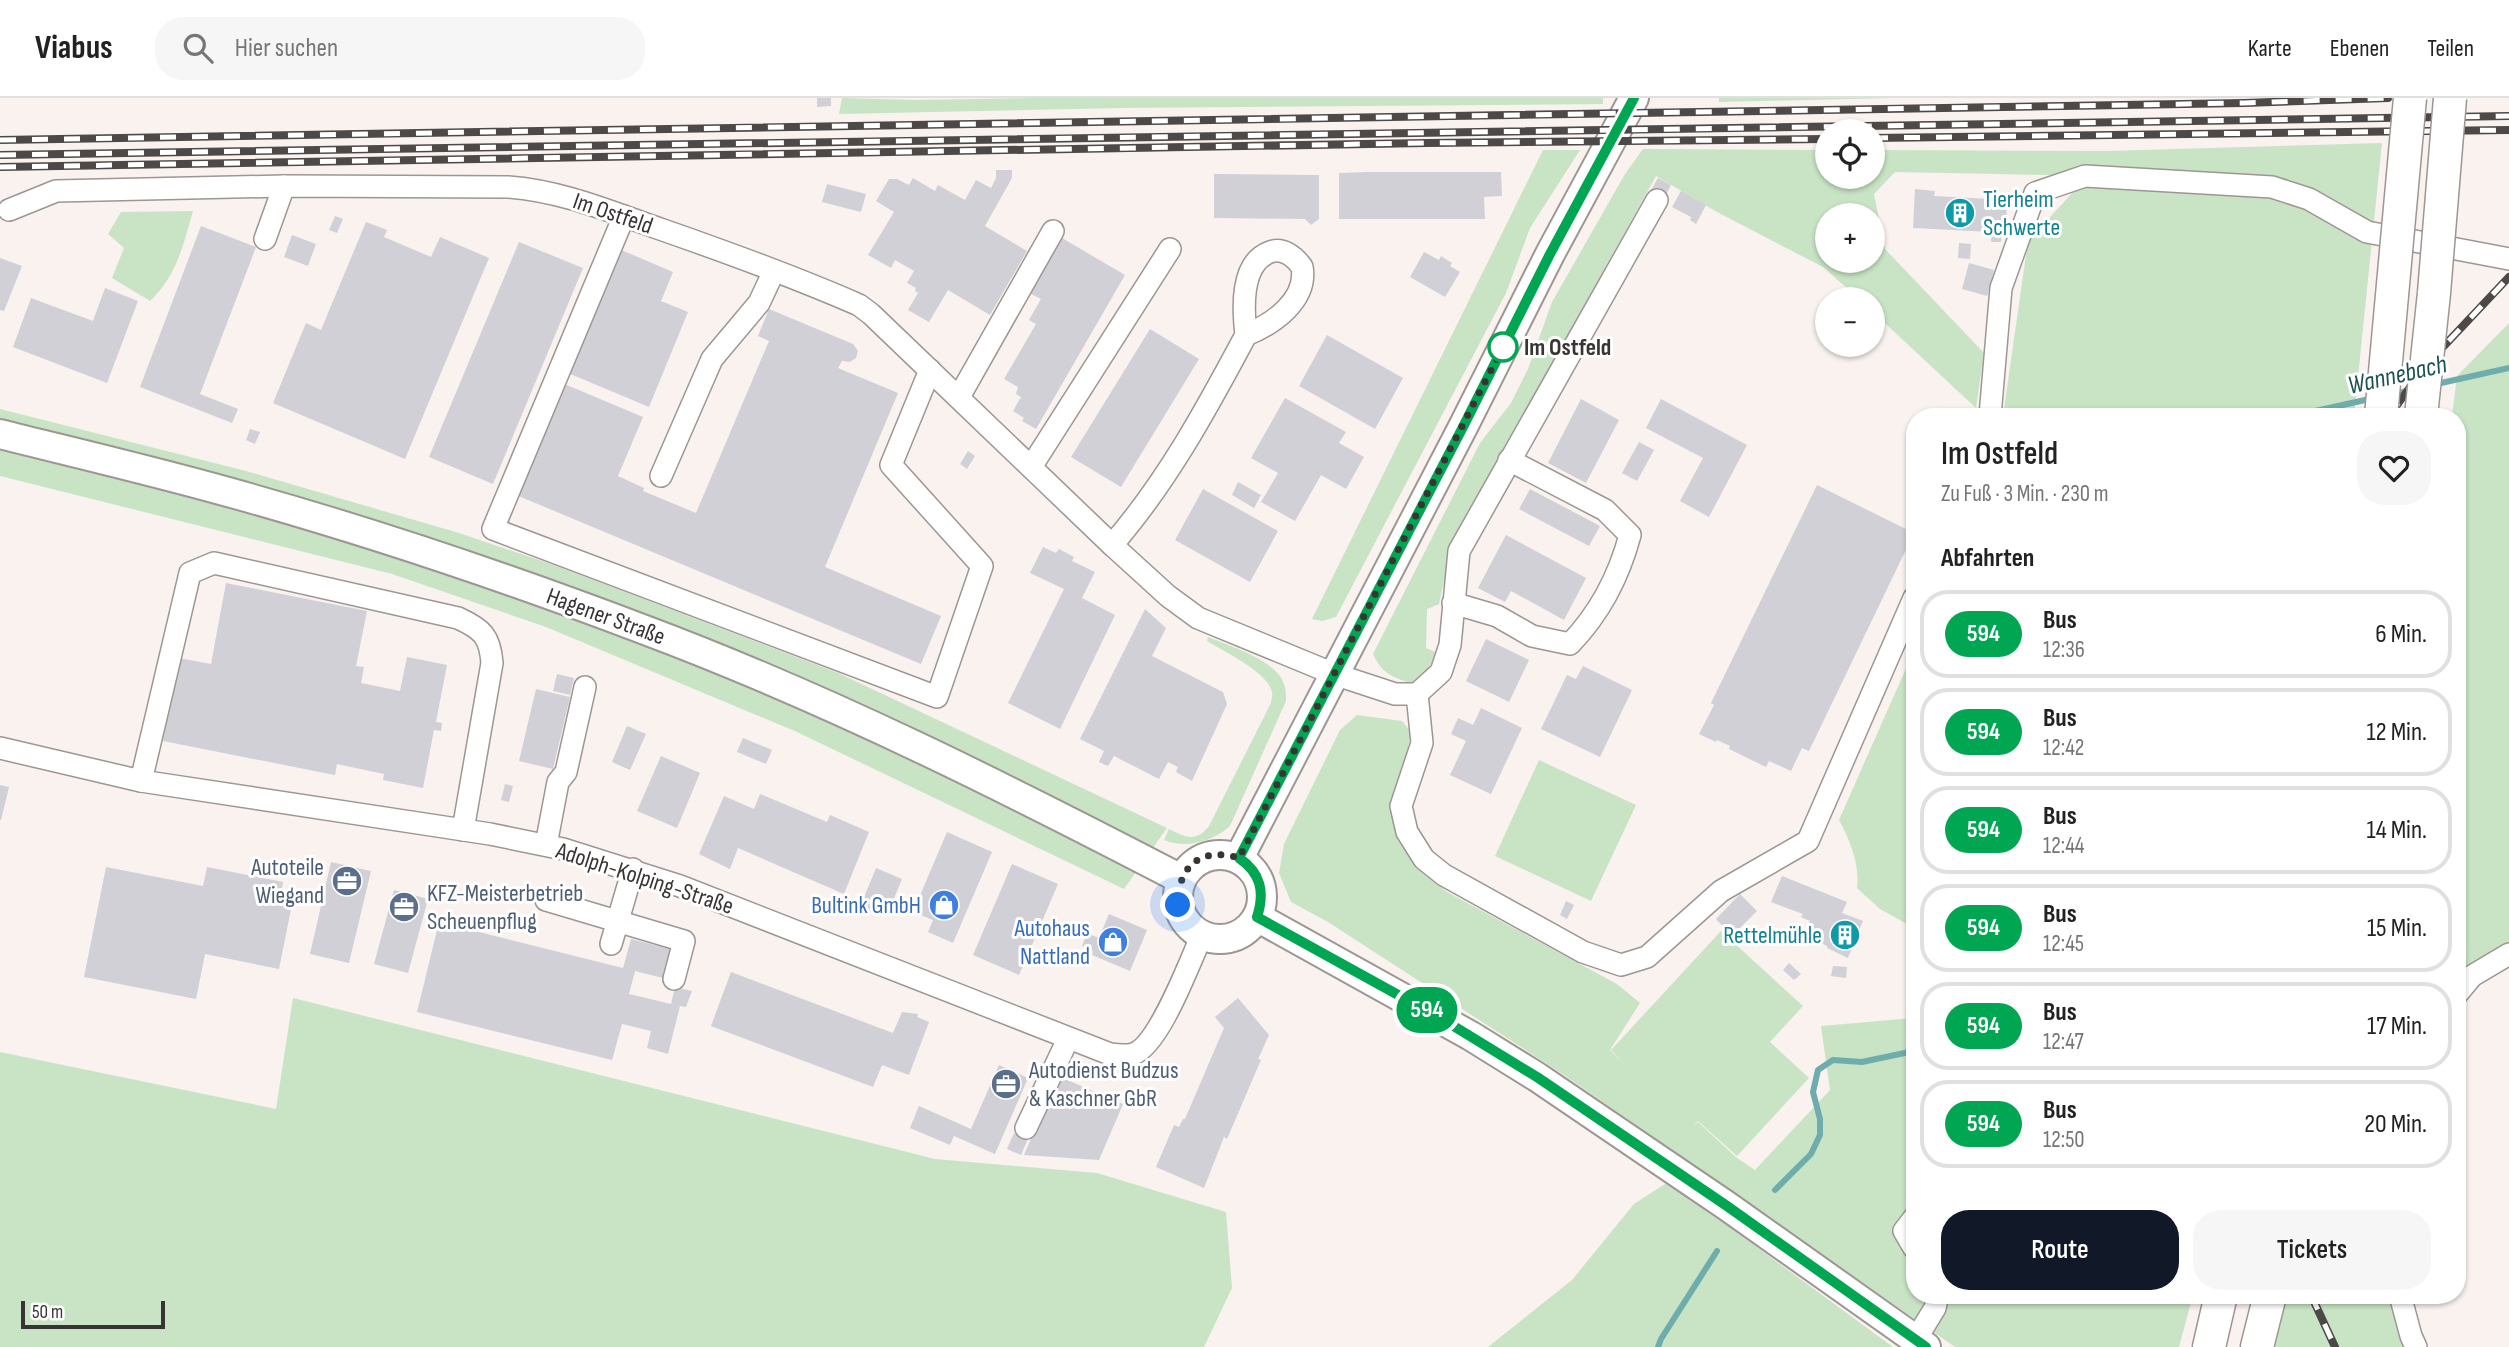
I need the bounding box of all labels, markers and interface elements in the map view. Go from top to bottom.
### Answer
search box [155,17,645,80]
text: Viabus [35,28,113,68]
icon: search [179,29,217,67]
text: Hier suchen [235,33,338,64]
text: Karte [2248,34,2292,63]
text: Ebenen [2330,34,2389,63]
text: Teilen [2427,34,2474,63]
map controls [1815,119,1885,357]
button: locate [1815,119,1885,189]
place label: Tierheim Schwerte [1983,185,2060,242]
street label: Im Ostfeld [569,186,657,241]
building icon: Tierheim Schwerte [1943,196,1977,230]
button: + [1815,203,1885,273]
button: − [1815,287,1885,357]
marker: Im Ostfeld [1488,332,1518,362]
place label: Im Ostfeld [1524,333,1611,362]
water label: Wannebach [2345,349,2450,402]
button: heart [2357,431,2431,505]
text: Im Ostfeld [1941,434,2058,474]
text: Zu Fuß · 3 Min. · 230 m [1941,480,2109,508]
text: Abfahrten [1941,543,2034,574]
street label: Hagener Straße [542,582,669,651]
text: Bus [2043,605,2077,636]
text: 594 [1967,619,2000,648]
text: 6 Min. [2375,619,2427,650]
text: 12:36 [2043,636,2085,664]
text: Bus [2043,703,2077,734]
text: 594 [1967,717,2000,746]
text: 12 Min. [2366,717,2427,748]
text: 12:42 [2043,734,2084,762]
text: Bus [2043,801,2077,832]
text: 594 [1967,815,2000,844]
text: 14 Min. [2367,815,2427,846]
text: 12:44 [2043,832,2084,860]
street label: Adolph-Kolping-Straße [552,836,737,921]
place label: Autoteile Wiegand [250,853,324,910]
office icon: Autoteile Wiegand [330,864,364,898]
place label: KFZ-Meisterbetrieb Scheuenpflug [427,879,583,936]
your location [1160,887,1195,922]
shop icon: Bultink GmbH [927,888,961,922]
office icon: KFZ-Meisterbetrieb Scheuenpflug [387,890,421,924]
place label: Bultink GmbH [811,891,921,920]
text: Bus [2043,899,2077,930]
text: 594 [1967,913,2000,942]
text: 15 Min. [2367,913,2427,944]
place label: Autohaus Nattland [1013,914,1090,971]
building icon: Rettelmühle [1828,918,1862,952]
place label: Rettelmühle [1723,921,1822,950]
shop icon: Autohaus Nattland [1096,925,1130,959]
text: 12:45 [2043,930,2084,958]
line badge: 594 [1387,987,1467,1033]
text: 594 [1410,995,1444,1024]
text: Bus [2043,997,2077,1028]
text: 594 [1967,1011,2000,1040]
text: 17 Min. [2367,1011,2427,1042]
text: 12:47 [2043,1028,2084,1056]
place label: Autodienst Budzus & Kaschner GbR [1028,1056,1179,1113]
office icon: Autodienst Budzus & Kaschner GbR [989,1067,1023,1101]
text: Bus [2043,1095,2077,1126]
text: 594 [1967,1109,2000,1138]
text: 20 Min. [2364,1109,2427,1140]
text: 12:50 [2043,1126,2085,1154]
button: Route [1941,1210,2179,1290]
button: Tickets [2193,1210,2431,1290]
scale bar [21,1298,164,1330]
text: 50 m [32,1301,63,1324]

